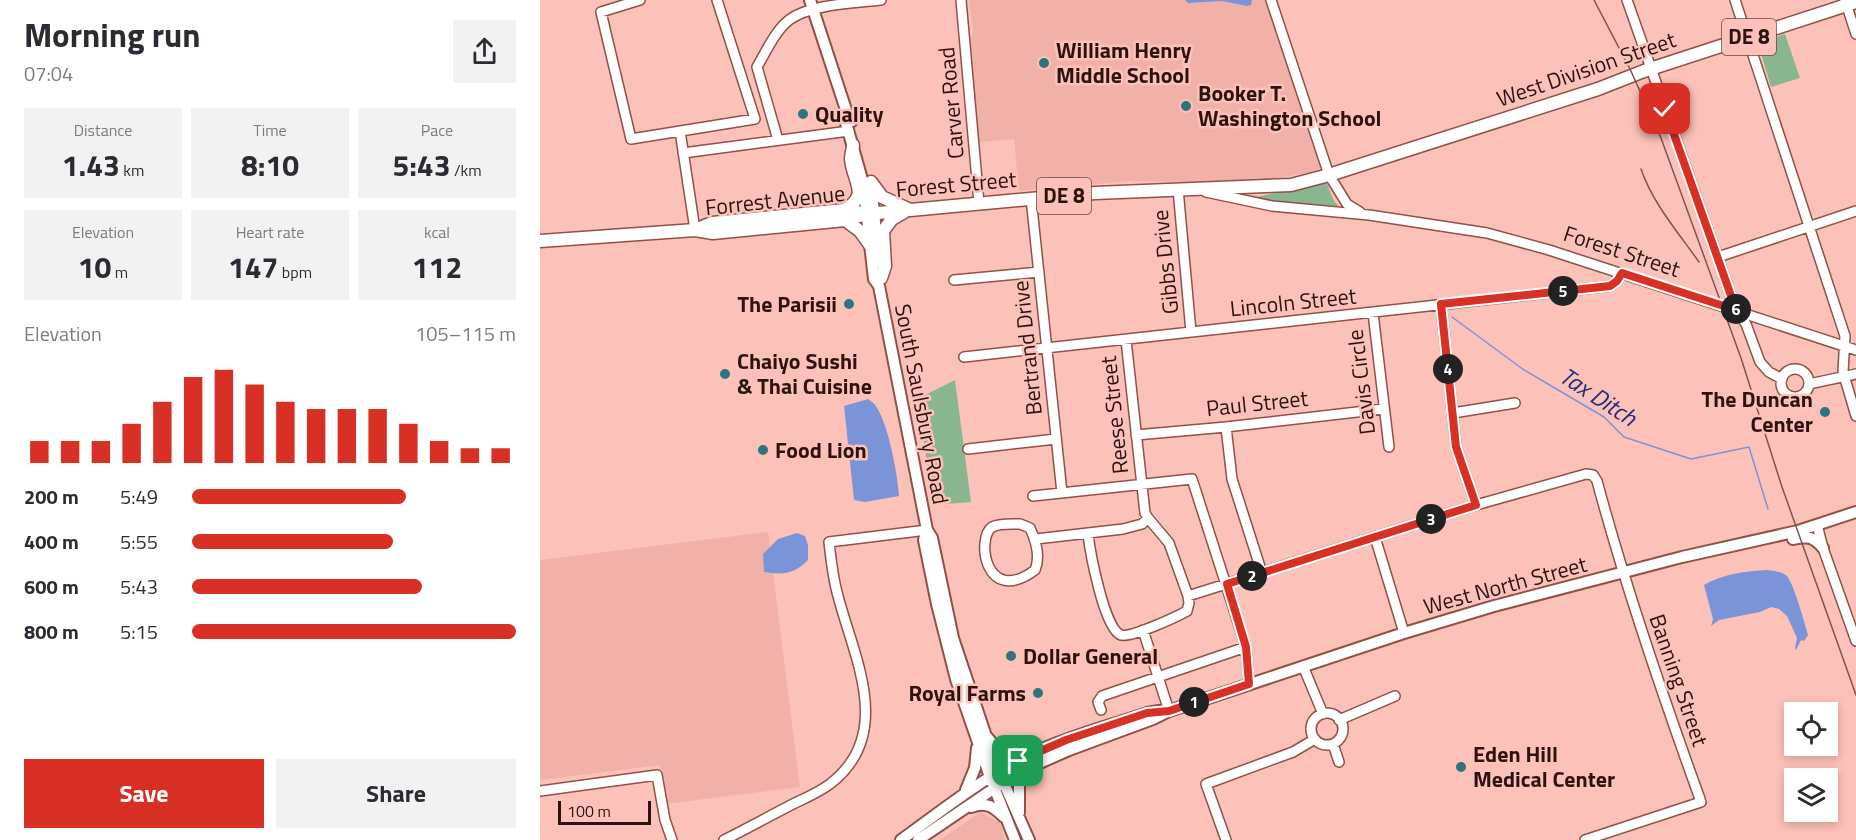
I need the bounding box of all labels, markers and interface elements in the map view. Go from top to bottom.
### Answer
text: Morning run [24,10,201,60]
road number: DE 8 [1722,19,1776,55]
button: share [453,20,516,83]
street label: West Division Street [1492,22,1680,116]
place label: William Henry Middle School [1056,33,1192,92]
street label: Carver Road [929,46,973,160]
marker: William Henry Middle School [1037,56,1051,70]
text: 07:04 [24,58,73,89]
place label: Booker T. Washington School [1198,76,1382,135]
pin [1639,83,1690,134]
icon: check [1648,92,1681,125]
place label: Quality [815,97,883,131]
marker: Booker T. Washington School [1179,99,1193,113]
marker: Quality [796,107,810,121]
text: Distance [74,118,132,142]
text: Time [253,118,287,142]
text: Pace [421,118,453,142]
text: 1.43 [62,142,120,188]
text: 8:10 [241,142,299,188]
text: 5:43 [392,142,450,188]
text: km [120,158,144,182]
text: /km [450,158,482,182]
street label: Forest Street [894,162,1018,206]
street label: Forrest Avenue [703,176,847,224]
road number: DE 8 [1037,178,1091,214]
street label: Gibbs Drive [1143,208,1187,316]
street label: Forest Street [1559,216,1685,286]
text: Elevation [72,220,134,244]
text: Heart rate [236,220,304,244]
text: kcal [424,220,450,244]
text: 10 [78,244,111,290]
text: 147 [228,244,278,290]
text: 112 [412,244,462,290]
text: m [111,260,128,284]
text: bpm [278,260,312,284]
pin: 5 [1548,276,1578,306]
street label: Lincoln Street [1228,278,1358,326]
street label: Bertrand Drive [1003,279,1051,417]
text: 5 [1559,279,1567,303]
place label: The Parisii [738,287,837,321]
pin: 6 [1721,294,1751,324]
marker: The Parisii [842,297,856,311]
text: 6 [1732,297,1740,321]
street label: South Saulsbury Road [886,301,958,507]
text: Elevation [24,318,102,349]
text: 105–115 m [415,318,516,349]
street label: Davis Circle [1338,328,1384,436]
place label: Chaiyo Sushi & Thai Cuisine [737,344,872,403]
street label: Reese Street [1091,354,1137,476]
pin: 4 [1433,354,1463,384]
text: 4 [1444,357,1452,381]
water label: Tax Ditch [1553,358,1645,435]
marker: Chaiyo Sushi & Thai Cuisine [718,367,732,381]
street label: Paul Street [1204,381,1310,425]
place label: The Duncan Center [1702,382,1813,441]
marker: The Duncan Center [1818,405,1832,419]
place label: Food Lion [775,433,867,467]
marker: Food Lion [756,443,770,457]
text: 200 m [24,481,79,512]
text: 5:49 [120,481,158,512]
pin: 3 [1416,504,1446,534]
text: 3 [1427,507,1435,531]
text: 400 m [24,526,79,557]
text: 5:55 [120,526,158,557]
street label: West North Street [1419,547,1591,623]
pin: 2 [1237,561,1267,591]
text: 2 [1248,564,1256,588]
text: 600 m [24,571,79,602]
text: 5:43 [120,571,158,602]
street label: Banning Street [1641,609,1718,751]
text: 800 m [24,616,79,647]
text: 5:15 [120,616,158,647]
place label: Dollar General [1023,639,1158,673]
marker: Dollar General [1004,649,1018,663]
place label: Royal Farms [909,676,1026,710]
marker: Royal Farms [1031,686,1045,700]
pin: 1 [1179,687,1209,717]
text: 1 [1190,690,1198,714]
map controls [1784,702,1838,822]
button: locate [1784,702,1838,756]
pin [992,735,1043,786]
place label: Eden Hill Medical Center [1473,737,1615,796]
icon: arrive [1001,744,1034,777]
button: Save [24,759,264,828]
button: Share [276,759,516,828]
marker: Eden Hill Medical Center [1454,760,1468,774]
button: layers [1784,768,1838,822]
scale bar [558,798,651,826]
text: 100 m [567,799,611,823]

